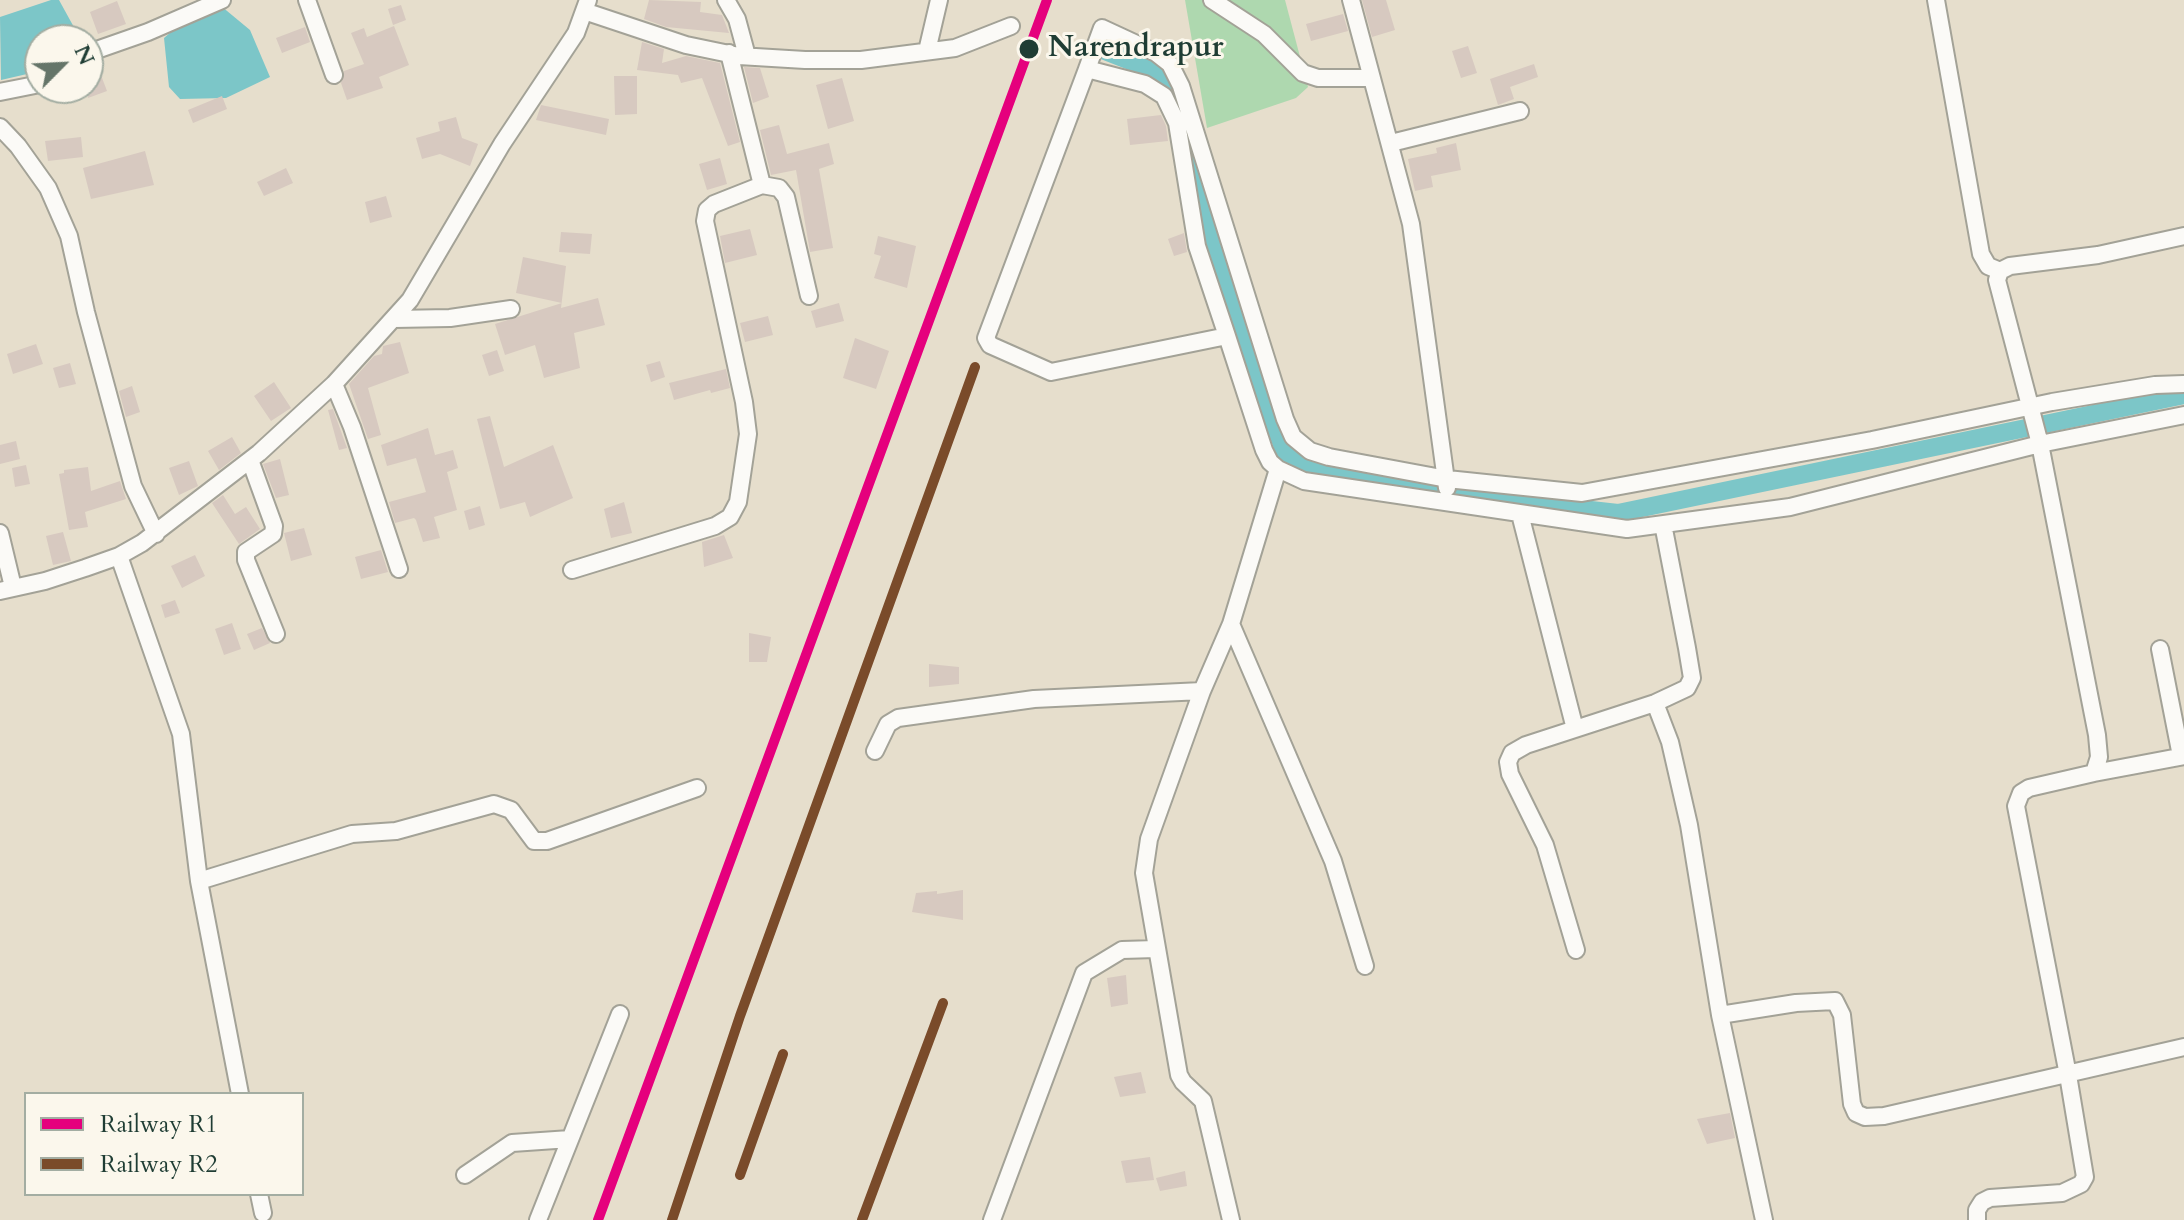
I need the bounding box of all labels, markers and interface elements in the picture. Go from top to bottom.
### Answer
north arrow [24,24,104,104]
place label: Narendrapur [1048,31,1224,67]
marker: Narendrapur [1017,37,1041,61]
text: N [67,40,102,70]
legend [24,1092,304,1196]
text: Railway R1 [100,1108,218,1141]
text: Railway R2 [100,1148,218,1181]

